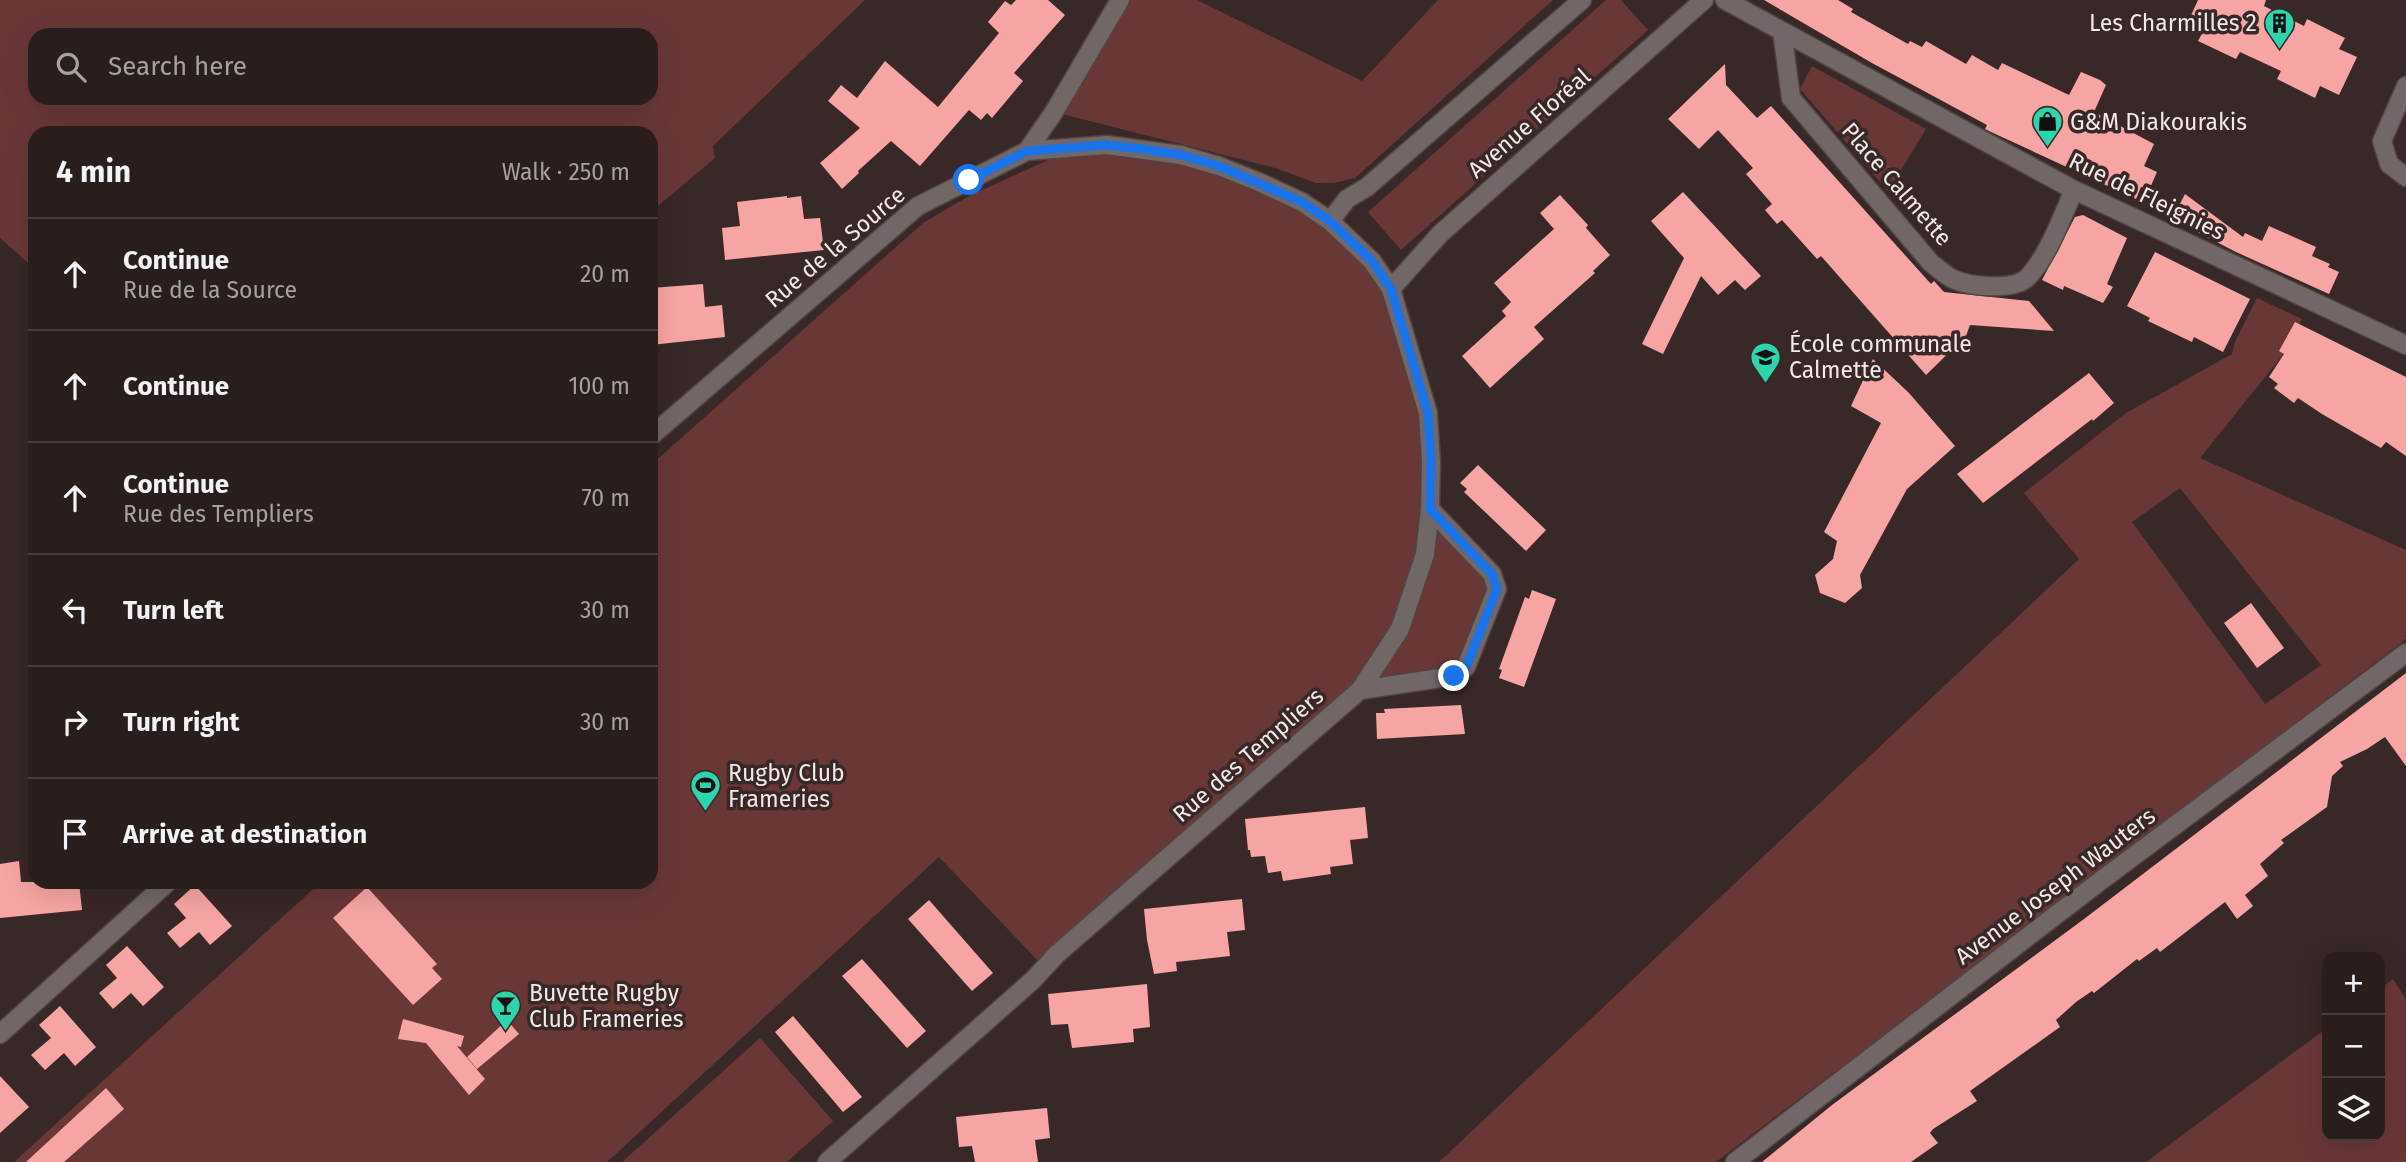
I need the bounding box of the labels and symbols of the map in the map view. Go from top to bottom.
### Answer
building icon: Les Charmilles 2 [2263,6,2297,50]
place label: Les Charmilles 2 [2089,9,2257,37]
street label: Avenue Floréal [1462,62,1596,184]
shop icon: G&M Diakourakis [2030,105,2064,149]
place label: G&M Diakourakis [2070,108,2247,136]
street label: Place Calmette [1836,117,1958,251]
street label: Rue de Fleignies [2064,146,2230,246]
route start [953,164,984,195]
street label: Rue de la Source [759,180,911,314]
place label: École communale Calmette [1789,329,1972,384]
school or university icon: École communale Calmette [1749,340,1783,384]
route end [1438,660,1469,691]
street label: Rue des Templiers [1167,682,1329,828]
place label: Rugby Club Frameries [728,759,845,813]
sports icon: Rugby Club Frameries [688,769,722,813]
street label: Avenue Joseph Wauters [1949,802,2161,970]
place label: Buvette Rugby Club Frameries [529,979,684,1033]
bar icon: Buvette Rugby Club Frameries [489,989,523,1033]

